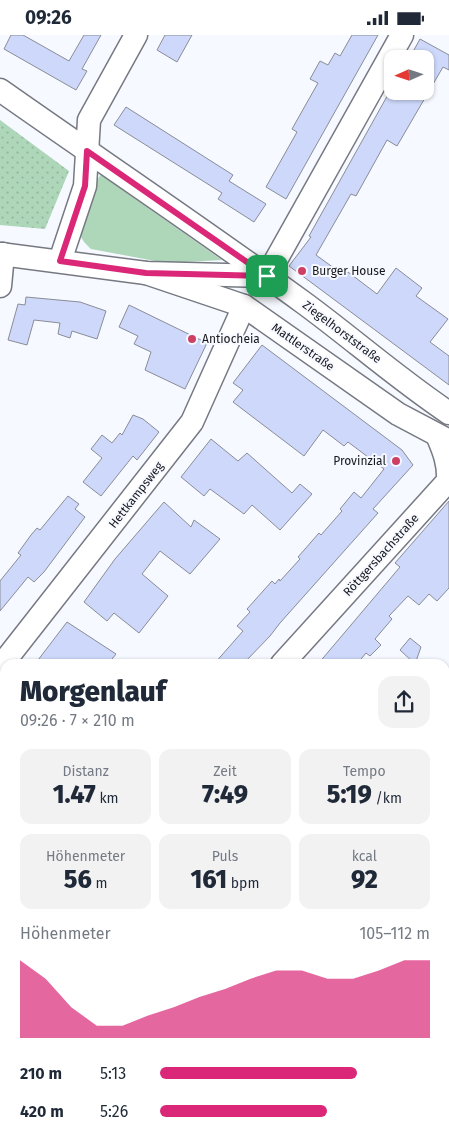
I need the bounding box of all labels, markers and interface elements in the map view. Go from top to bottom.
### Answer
text: 09:26 [25,6,72,29]
north arrow [384,50,434,100]
map controls [384,50,434,100]
pin [246,255,288,297]
icon: arrive [253,262,281,290]
place label: Burger House [312,264,385,278]
marker: Burger House [296,265,308,277]
street label: Ziegelhorststraße [300,298,384,366]
street label: Mattlerstraße [269,320,337,374]
place label: Antiocheia [202,332,260,346]
marker: Antiocheia [186,333,198,345]
place label: Provinzial [333,454,386,468]
marker: Provinzial [390,455,402,467]
street label: Hettkampsweg [106,459,167,531]
street label: Röttgersbachstraße [340,511,422,599]
text: Morgenlauf [20,675,166,708]
button: share [378,676,430,728]
text: 09:26 · 7 × 210 m [20,711,135,730]
text: Distanz [62,763,109,780]
text: Zeit [213,763,237,780]
text: Tempo [343,763,386,780]
text: 1.47 [53,780,96,810]
text: 7:49 [202,780,248,810]
text: 5:19 [327,780,372,810]
text: km [96,790,119,807]
text: /km [372,790,402,807]
text: Höhenmeter [46,848,125,865]
text: Puls [212,848,238,865]
text: kcal [352,848,377,865]
text: 56 [64,865,92,895]
text: 161 [191,865,227,895]
text: 92 [351,865,378,895]
text: m [92,875,108,892]
text: bpm [227,875,259,892]
text: Höhenmeter [20,924,111,943]
text: 105–112 m [359,924,430,943]
text: 210 m [20,1064,62,1083]
text: 5:13 [100,1064,126,1083]
text: 420 m [20,1102,64,1121]
text: 5:26 [100,1102,128,1121]

